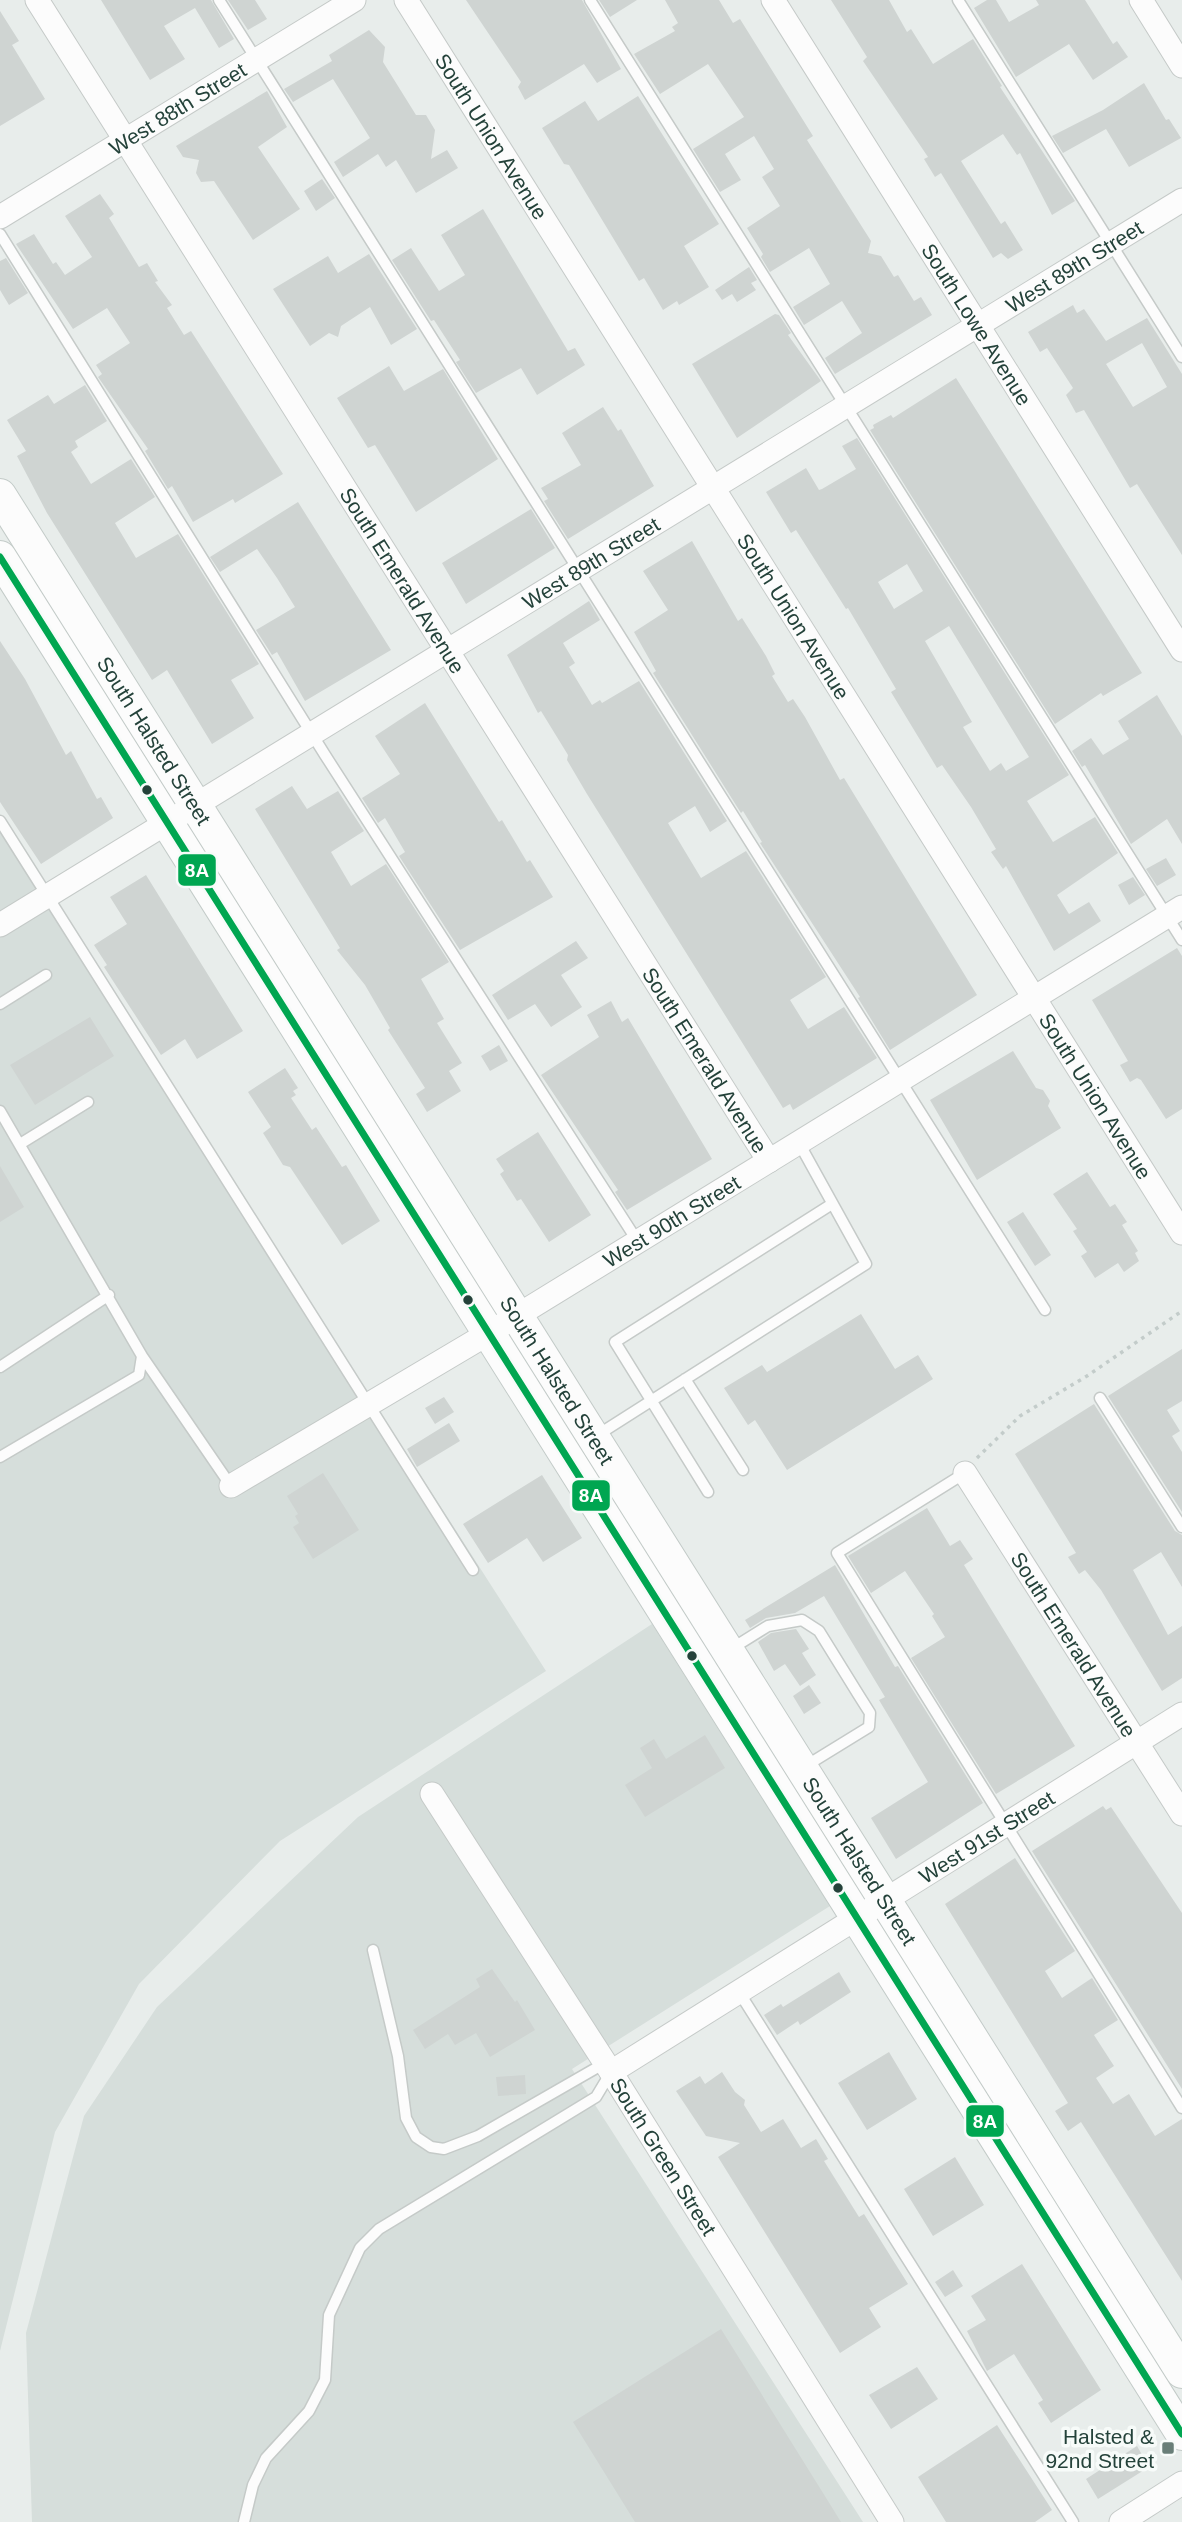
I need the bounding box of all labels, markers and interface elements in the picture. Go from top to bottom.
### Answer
street label: South Union Avenue [431,49,552,223]
street label: West 88th Street [105,58,250,159]
street label: West 89th Street [1001,216,1147,317]
street label: South Lowe Avenue [918,239,1036,409]
street label: South Emerald Avenue [336,483,470,677]
street label: West 89th Street [518,512,663,613]
street label: South Union Avenue [733,529,854,703]
street label: South Halsted Street [93,652,216,829]
unlabelled marker [140,783,154,797]
line badge: 8A [177,853,217,887]
text: 8A [185,860,209,881]
street label: South Emerald Avenue [638,963,772,1157]
street label: South Union Avenue [1035,1009,1156,1183]
street label: West 90th Street [599,1170,744,1272]
street label: South Halsted Street [496,1292,619,1468]
unlabelled marker [461,1293,475,1307]
line badge: 8A [571,1479,611,1512]
text: 8A [579,1485,603,1506]
street label: South Emerald Avenue [1007,1548,1141,1741]
unlabelled marker [685,1649,699,1663]
street label: South Halsted Street [799,1773,922,1949]
street label: West 91st Street [915,1786,1058,1888]
unlabelled marker [831,1881,845,1895]
street label: South Green Street [606,2073,721,2239]
line badge: 8A [965,2104,1005,2138]
text: 8A [973,2111,997,2132]
place label: Halsted & 92nd Street [1045,2425,1154,2472]
marker: Halsted & 92nd Street [1160,2440,1176,2456]

